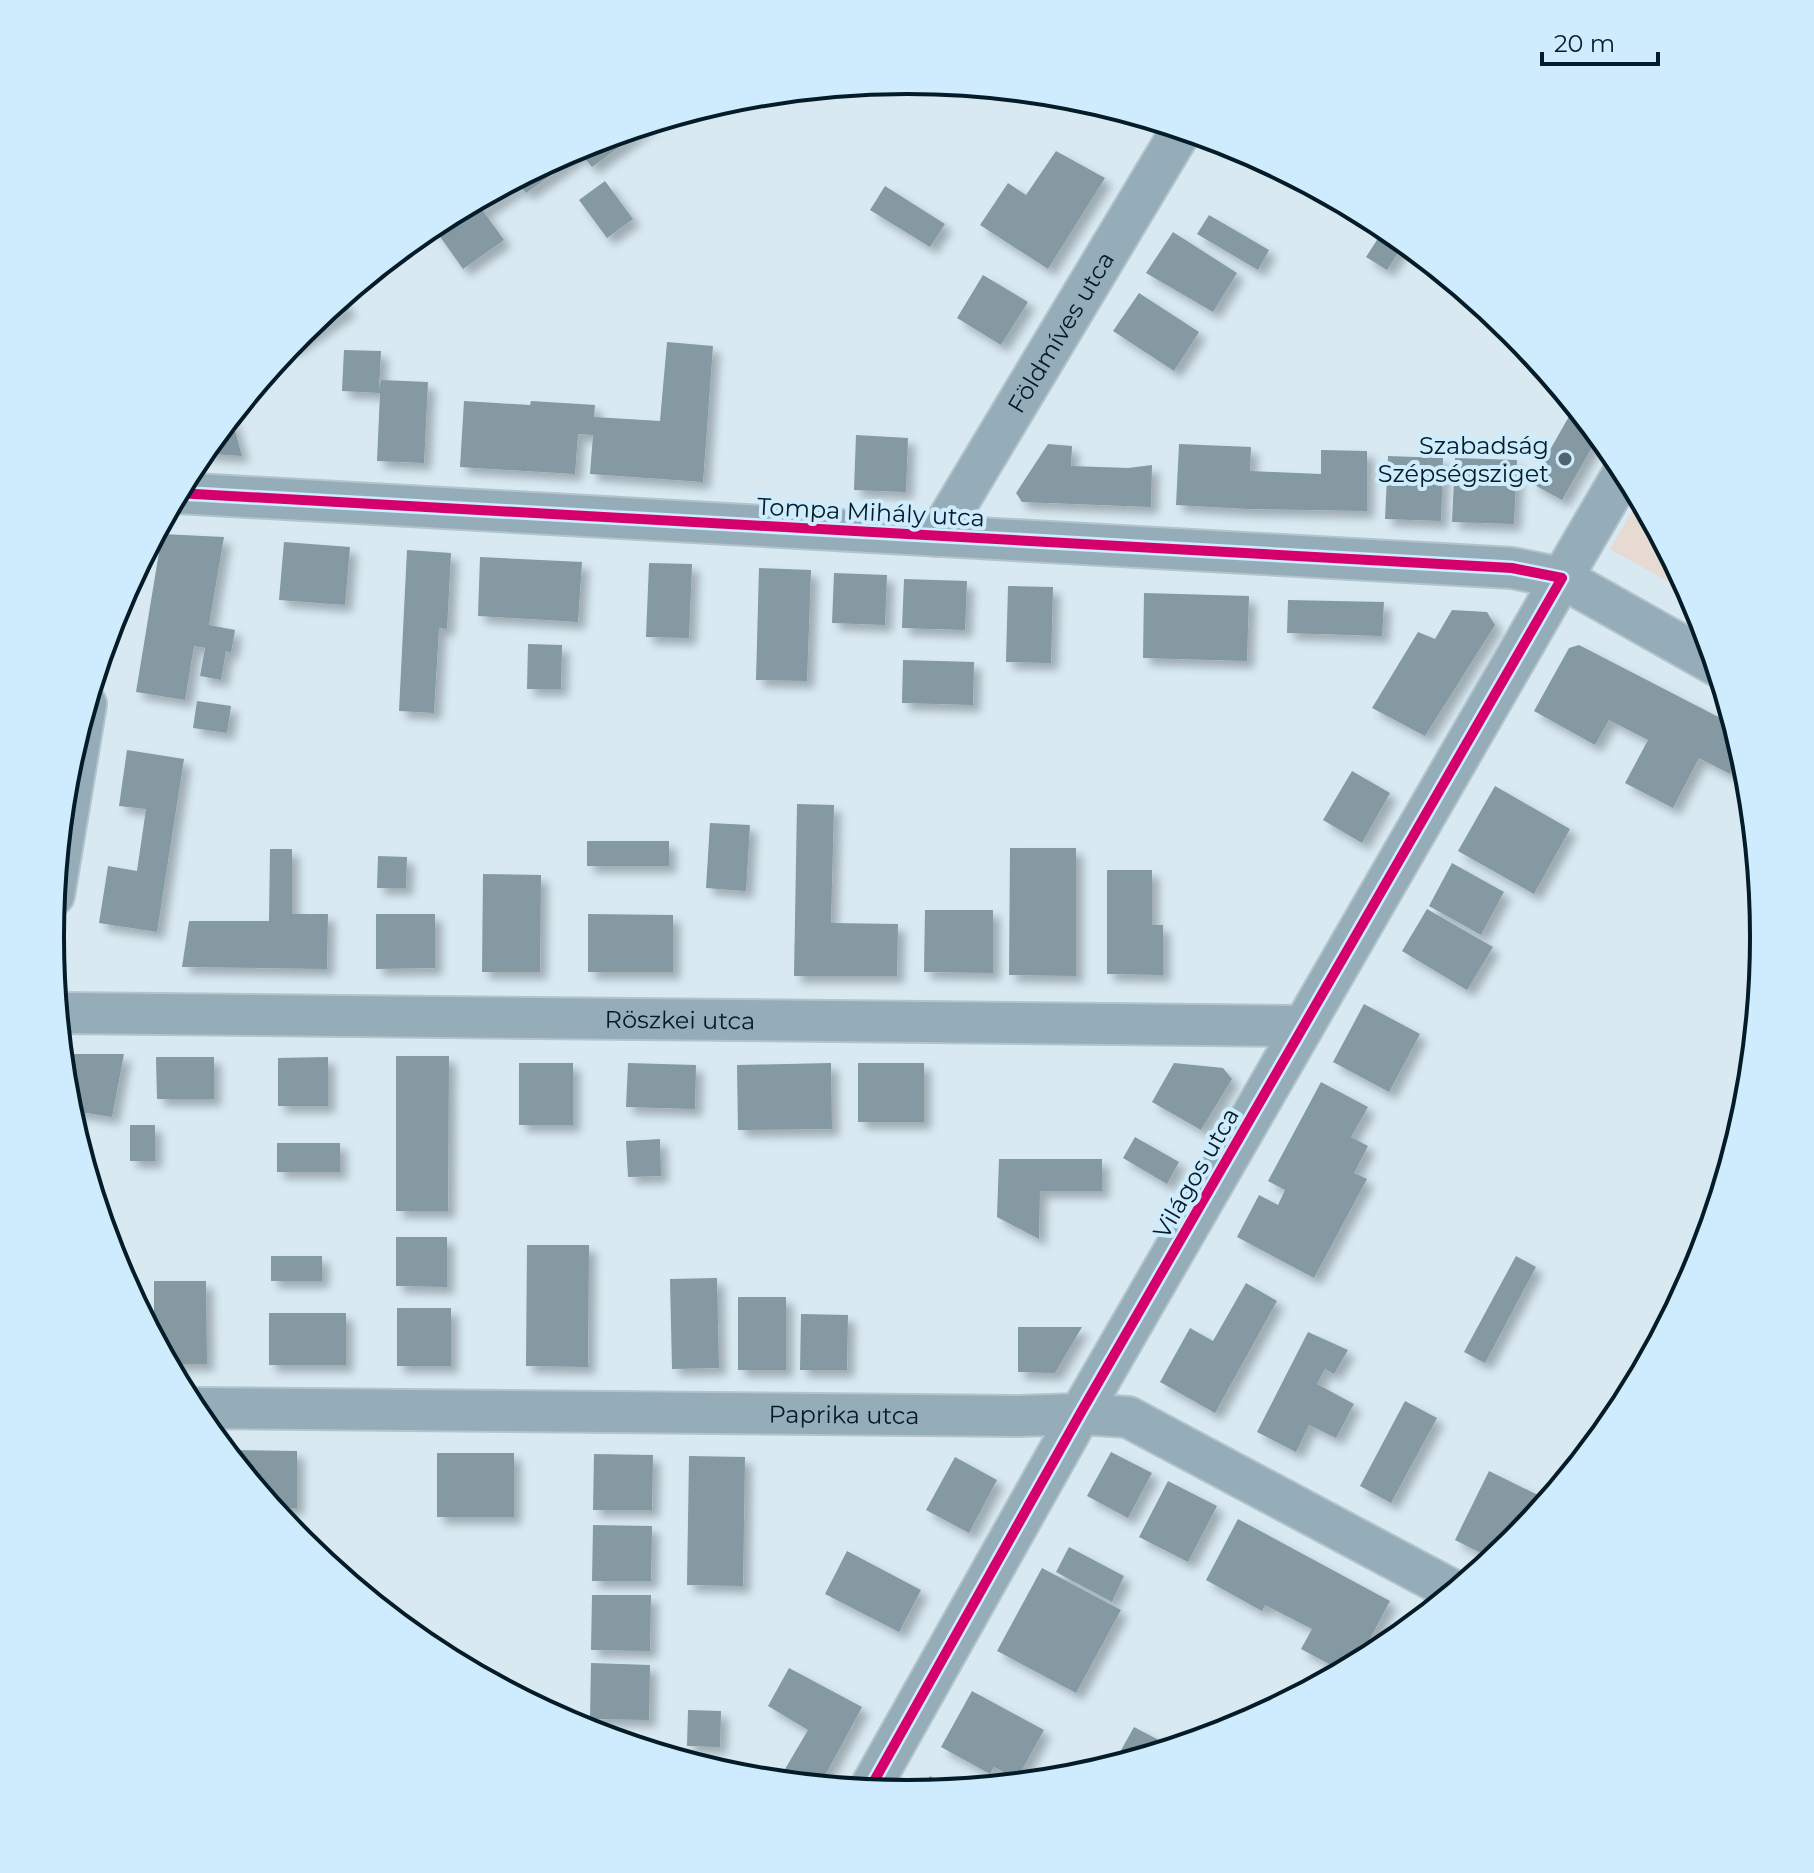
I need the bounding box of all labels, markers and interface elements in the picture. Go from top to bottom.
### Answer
scale bar [1542,16,1658,66]
text: 20 m [1554,29,1615,58]
street label: Földmíves utca [1001,246,1120,418]
place label: Szabadság Szépségsziget [1378,431,1549,488]
marker: Szabadság Szépségsziget [1556,450,1574,468]
street label: Tompa Mihály utca [756,492,986,532]
street label: Röszkei utca [604,1004,755,1035]
street label: Világos utca [1147,1103,1245,1243]
street label: Paprika utca [768,1399,920,1430]

